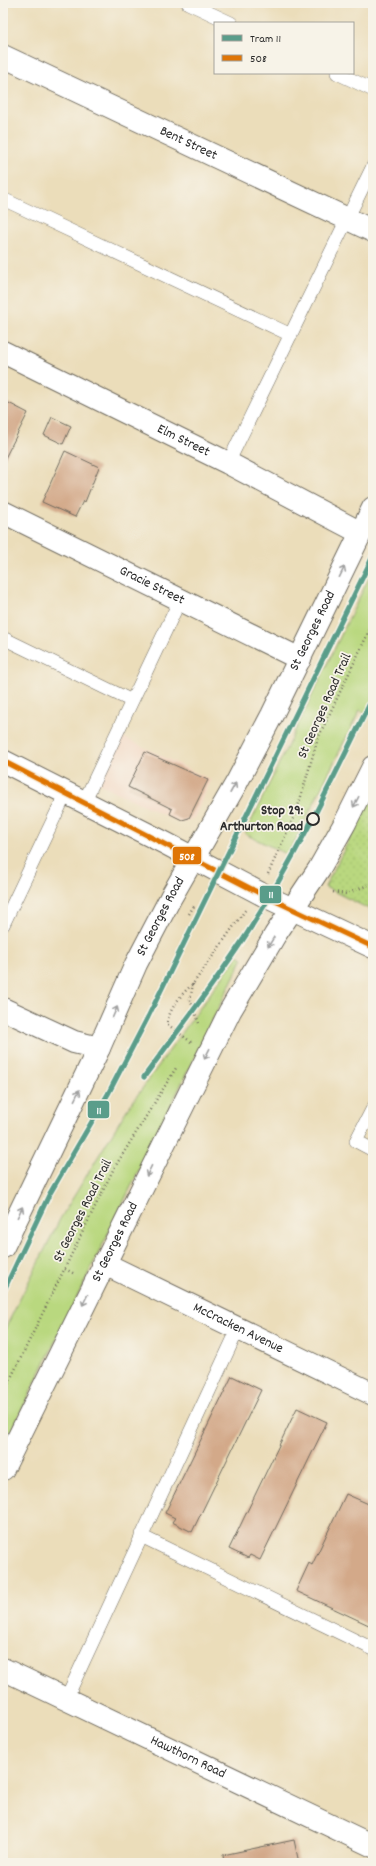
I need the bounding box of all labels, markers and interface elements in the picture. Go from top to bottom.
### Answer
legend [214,22,354,74]
text: Tram 11 [250,31,281,48]
text: 508 [250,51,267,68]
street label: Bent Street [156,121,221,166]
street label: Elm Street [153,419,213,462]
street label: Gracie Street [116,561,188,610]
one-way arrow [339,566,346,578]
street label: St Georges Road [285,588,341,674]
street label: St Georges Road Trail [293,650,357,762]
one-way arrow [230,782,238,794]
one-way arrow [352,796,359,808]
place label: Stop 29: Arthurton Road [220,801,304,837]
marker: Stop 29: Arthurton Road [306,812,320,826]
line badge: 508 [172,846,202,865]
text: 508 [179,850,195,866]
street label: St Georges Road [132,874,190,960]
line badge: 11 [259,885,282,904]
text: 11 [269,888,273,904]
one-way arrow [267,936,275,948]
one-way arrow [112,1006,119,1018]
one-way arrow [203,1048,210,1060]
one-way arrow [74,1089,81,1101]
line badge: 11 [87,1100,110,1119]
text: 11 [97,1104,101,1120]
street label: St Georges Road Trail [50,1157,116,1265]
one-way arrow [145,1164,152,1176]
street label: St Georges Road [87,1198,141,1284]
one-way arrow [17,1206,24,1218]
one-way arrow [81,1294,88,1306]
street label: McCracken Avenue [189,1298,286,1359]
street label: Hawthorn Road [147,1731,229,1784]

